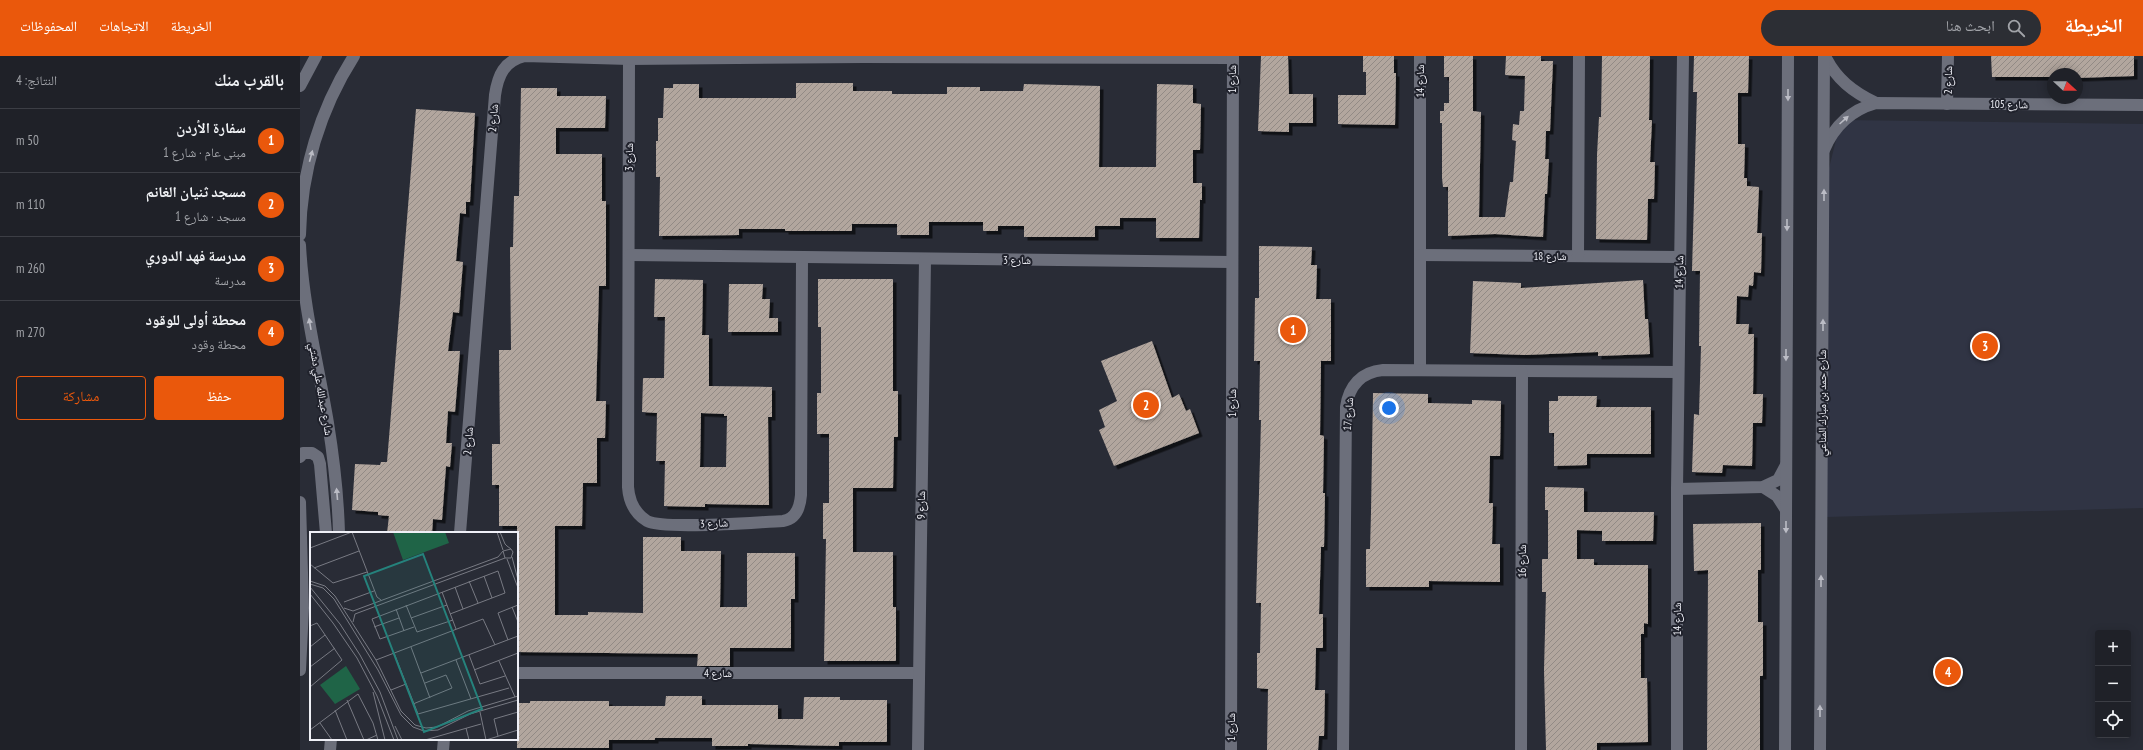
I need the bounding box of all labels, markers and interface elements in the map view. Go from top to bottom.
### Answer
search box [1761,10,2041,46]
text: الخريطة [2065,13,2123,37]
text: ابحث هنا [1946,16,1995,35]
text: المحفوظات [20,17,77,35]
text: الاتجاهات [99,17,149,35]
text: الخريطة [171,17,212,35]
icon: search [2005,17,2027,39]
street label: شارع 14 [1413,64,1427,98]
street label: شارع 1 [1225,65,1239,93]
street label: شارع 2 [1941,66,1955,94]
north arrow [2047,68,2083,104]
text: بالقرب منك [214,69,284,91]
text: النتائج: 4 [16,72,57,89]
one-way arrow [1785,89,1791,102]
street label: شارع 105 [1990,97,2028,111]
street label: شارع 2 [485,103,501,133]
one-way arrow [1839,115,1849,125]
text: سفارة الأردن [176,118,246,137]
text: 50 m [16,132,39,149]
text: 1 [268,132,274,149]
street label: شارع 3 [622,143,636,171]
text: مبنى عام · شارع 1 [163,144,246,161]
one-way arrow [309,149,315,162]
text: مسجد ثنيان الغانم [146,182,246,201]
one-way arrow [1821,188,1827,201]
text: 110 m [16,196,45,213]
text: 2 [268,196,274,213]
text: مسجد · شارع 1 [175,208,246,225]
one-way arrow [1784,219,1790,232]
text: مدرسة فهد الدوري [145,246,246,265]
street label: شارع 18 [1533,249,1567,263]
street label: شارع 3 [1003,253,1031,267]
street label: شارع 14 [1672,255,1686,289]
text: 260 m [16,260,45,277]
text: 3 [268,260,274,277]
text: مدرسة [214,272,246,289]
text: محطة أولى للوقود [145,310,246,329]
pin: 1 [1280,315,1306,345]
one-way arrow [307,318,313,330]
one-way arrow [1819,319,1826,331]
text: 270 m [16,324,45,341]
text: 4 [268,324,274,341]
pin: 3 [1972,331,1998,361]
text: محطة وقود [192,336,246,353]
street label: شارع عبدالله علي دشتي [304,342,336,437]
one-way arrow [1783,349,1789,362]
street label: شارع حمد بن مبارك المناعي [1815,350,1831,456]
button: مشاركة [16,376,146,420]
button: حفظ [154,376,284,420]
street label: شارع 1 [1225,389,1239,417]
pin: 2 [1133,390,1159,420]
street label: شارع 17 [1340,397,1356,431]
your location [1379,398,1399,418]
street label: شارع 2 [460,426,476,456]
one-way arrow [334,488,340,500]
street label: شارع 9 [914,491,928,519]
street label: شارع 3 [700,516,728,530]
one-way arrow [1783,521,1789,534]
inset map [310,532,518,740]
street label: شارع 16 [1515,544,1529,578]
one-way arrow [1818,574,1824,587]
street label: شارع 14 [1670,602,1684,636]
map controls [2095,630,2131,738]
button: + [2095,630,2131,666]
pin: 4 [1935,657,1961,687]
street label: شارع 4 [704,666,732,680]
button: − [2095,666,2131,702]
button: locate [2095,702,2131,738]
one-way arrow [1817,704,1823,717]
street label: شارع 1 [1224,713,1238,741]

